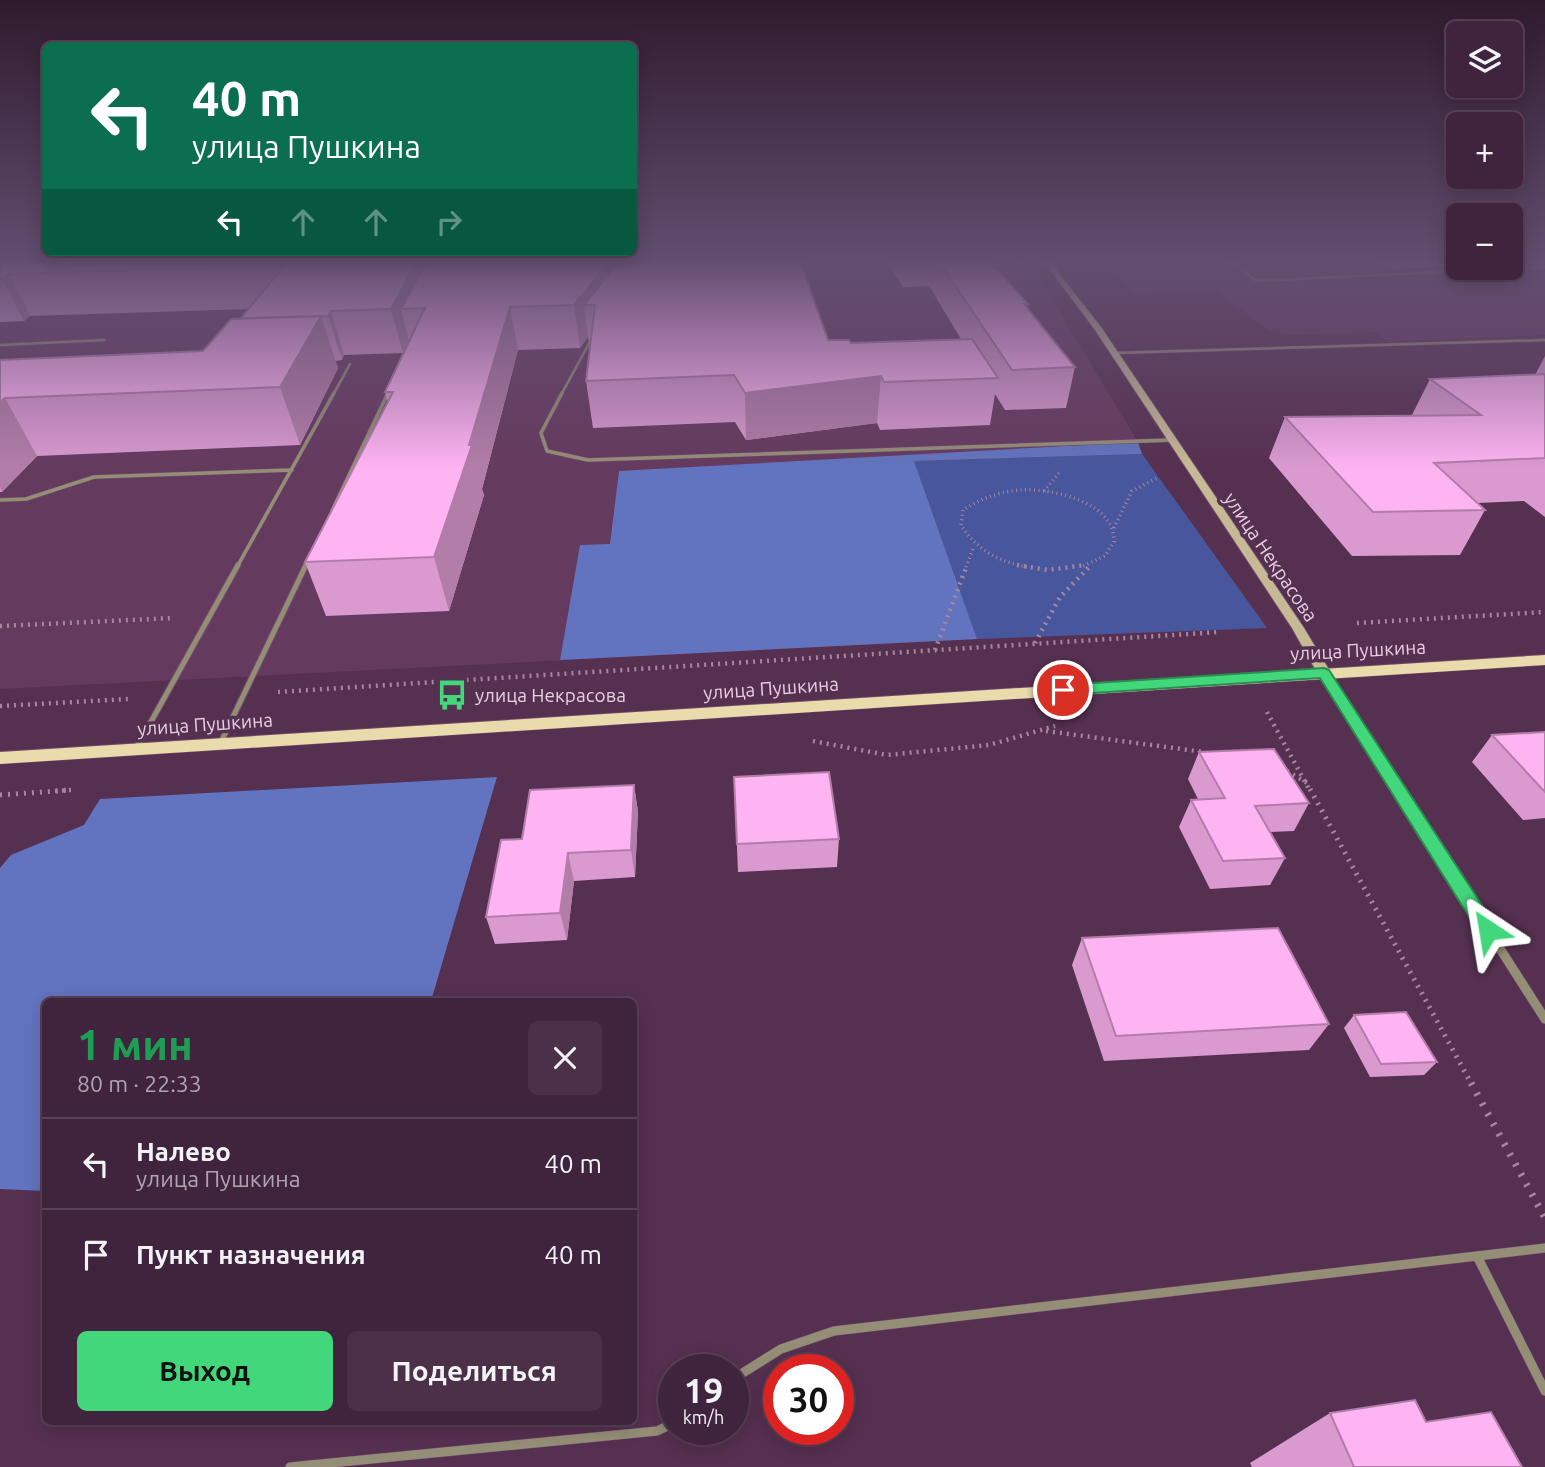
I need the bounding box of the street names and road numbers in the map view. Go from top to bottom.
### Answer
street label: улица Некрасова [1220,488,1322,626]
street label: улица Пушкина [1290,635,1426,665]
street label: улица Пушкина [702,672,840,704]
street label: улица Пушкина [136,708,274,740]

